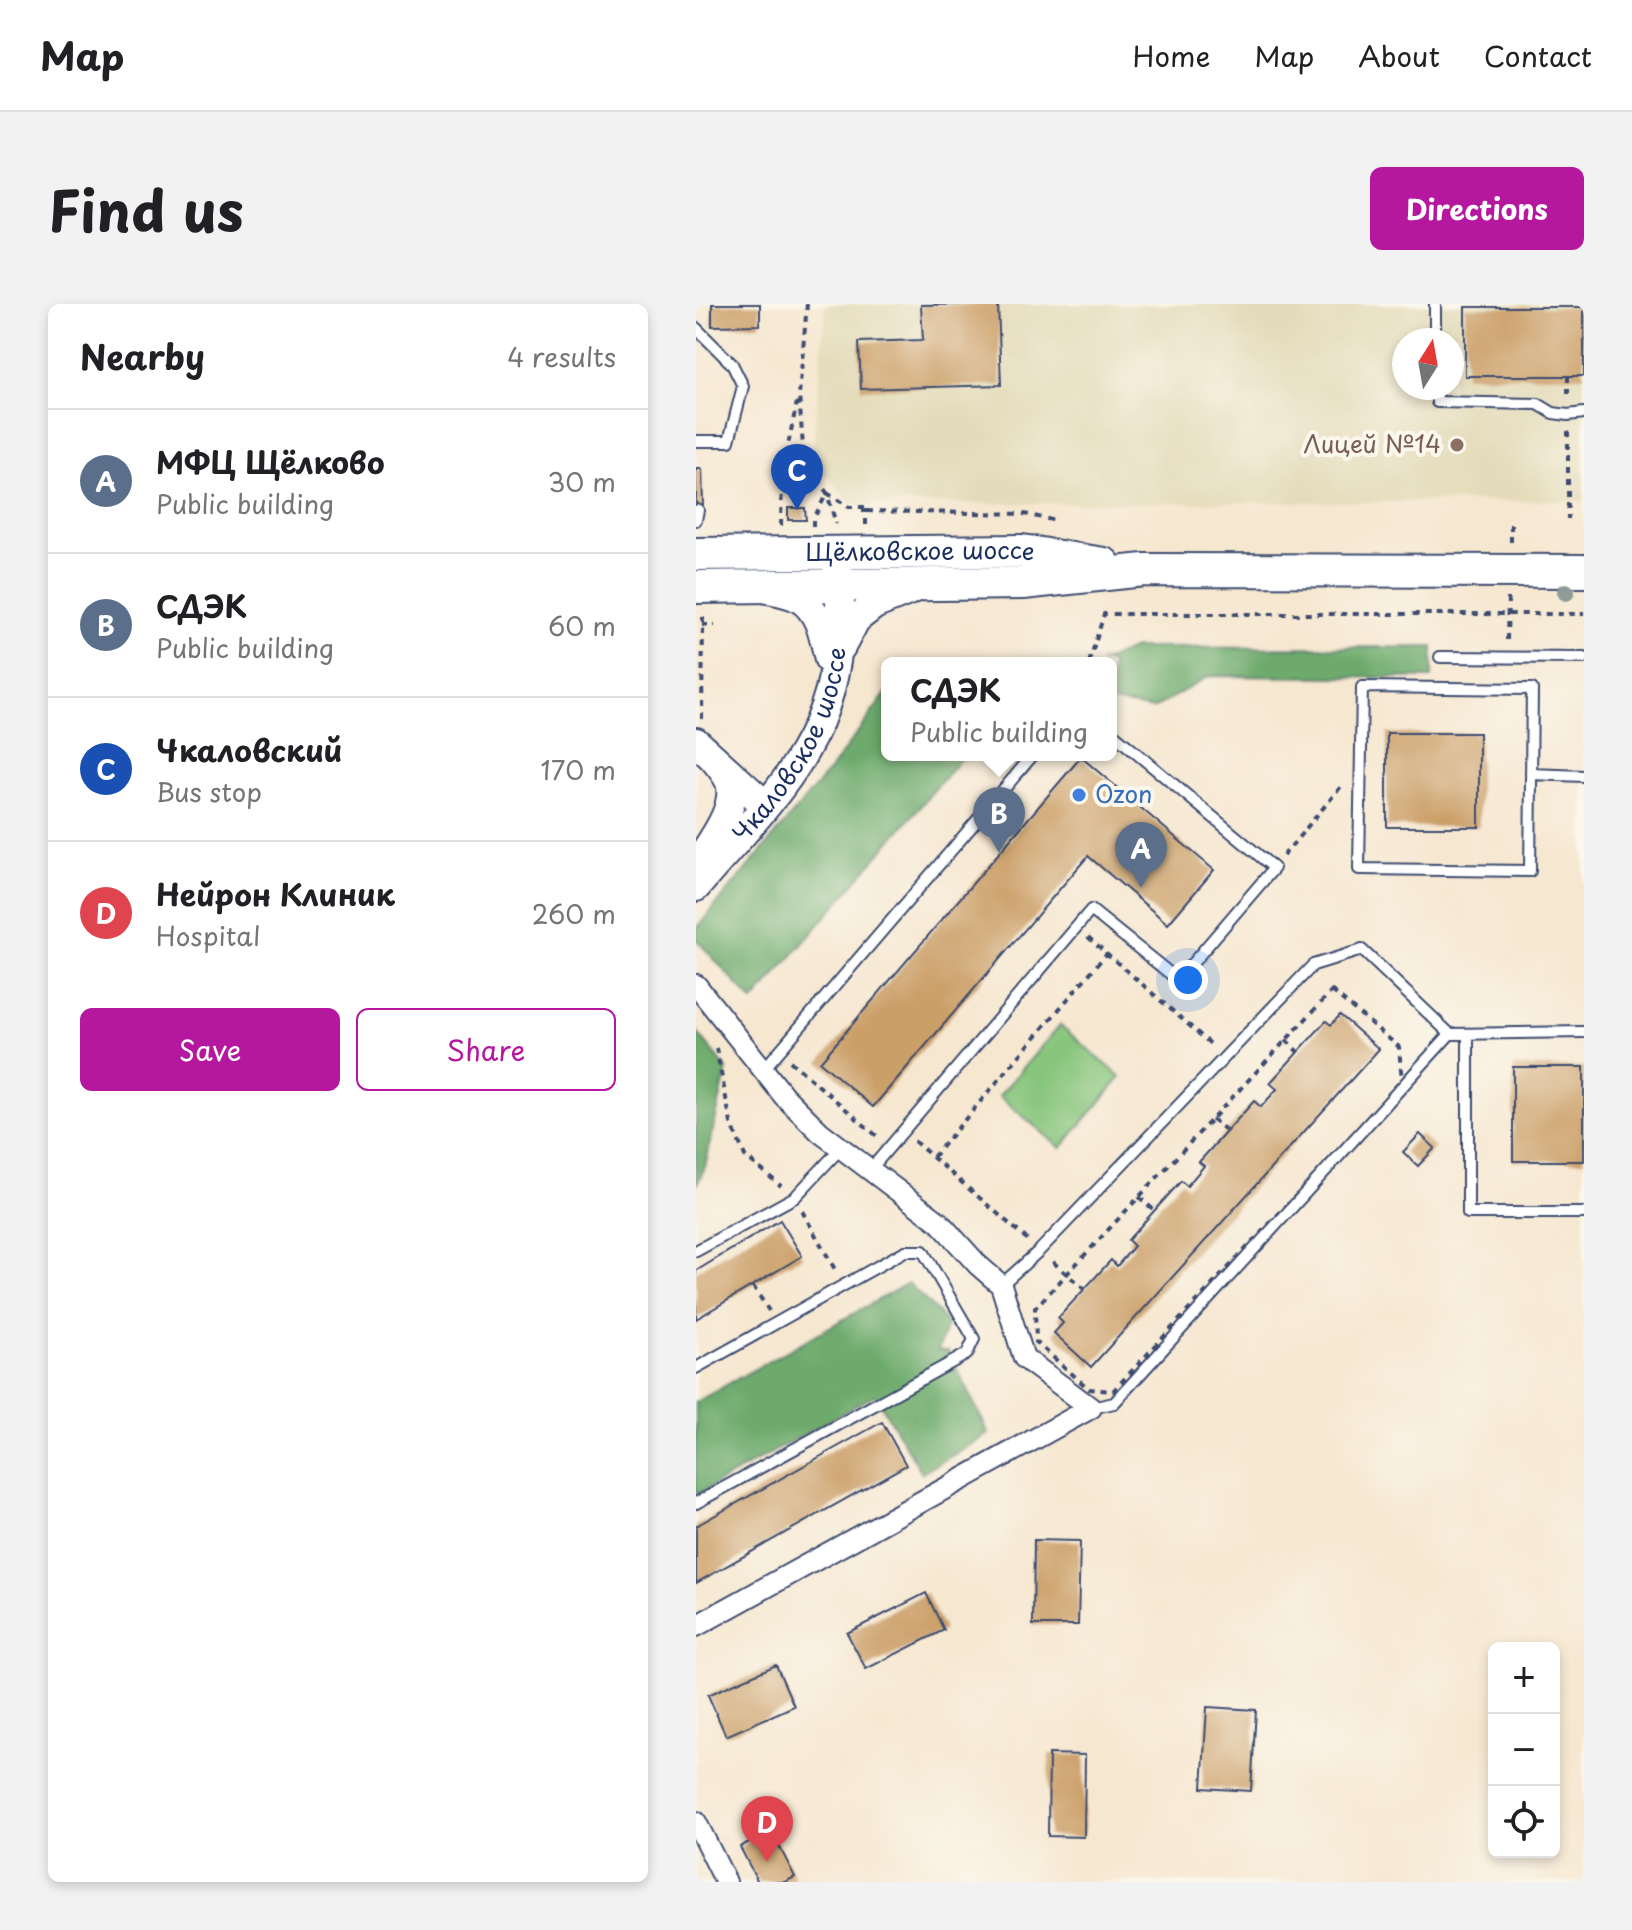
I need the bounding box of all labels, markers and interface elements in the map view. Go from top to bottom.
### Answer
text: Map [40,27,124,84]
text: Home [1132,34,1210,77]
text: Map [1254,34,1314,77]
text: About [1358,34,1440,77]
text: Contact [1484,34,1592,77]
text: Find us [48,166,244,251]
button: Directions [1370,167,1584,250]
north arrow [1392,328,1464,400]
text: Nearby [80,330,205,382]
text: 4 results [507,337,616,376]
place label: Лицей №14 [1304,425,1441,461]
marker: Лицей №14 [1448,436,1466,454]
text: МФЦ Щёлково [156,439,385,484]
pin: C [771,444,823,510]
text: A [96,462,116,501]
text: 30 m [548,462,616,501]
text: Public building [156,484,334,523]
street label: Щёлковское шоссе [805,531,1038,569]
text: СДЭК [156,583,247,628]
text: B [97,606,115,645]
text: 60 m [548,606,616,645]
text: Public building [156,628,334,667]
street label: Чкаловское шоссе [723,645,854,849]
popup [881,657,1117,761]
text: СДЭК [910,667,1001,712]
text: Public building [910,712,1088,751]
text: Чкаловский [156,727,342,772]
text: C [96,750,116,789]
text: 170 m [541,750,616,789]
text: Bus stop [156,772,262,811]
place label: Ozon [1095,775,1152,811]
marker: Ozon [1070,786,1088,804]
pin: B [973,787,1025,853]
pin: A [1115,822,1167,888]
text: Нейрон Клиник [156,871,395,916]
text: D [96,894,116,933]
text: 260 m [532,894,616,933]
text: Hospital [156,916,260,955]
your location [1168,960,1208,1000]
button: Save [80,1008,340,1091]
button: Share [356,1008,616,1091]
map controls [1488,1642,1560,1858]
button: + [1488,1642,1560,1714]
button: − [1488,1714,1560,1786]
button: locate [1488,1786,1560,1858]
pin: D [741,1796,793,1862]

